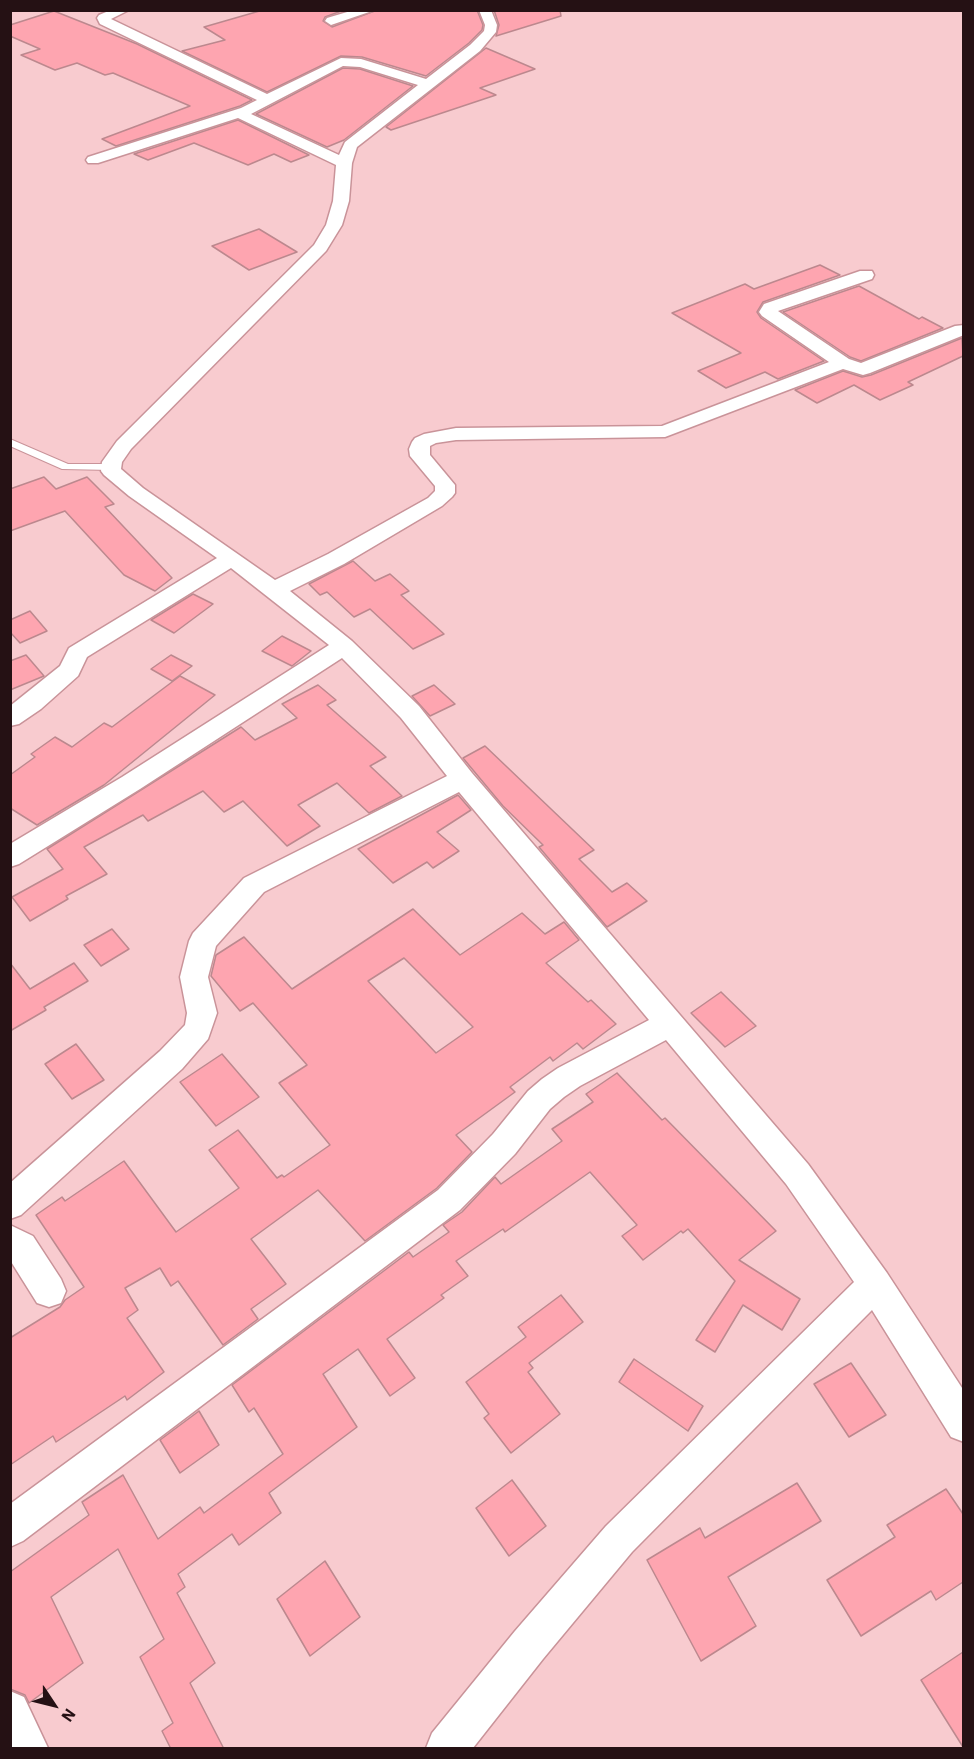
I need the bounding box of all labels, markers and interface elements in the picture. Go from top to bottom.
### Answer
north arrow [24,1675,84,1735]
text: N [57,1705,80,1726]

